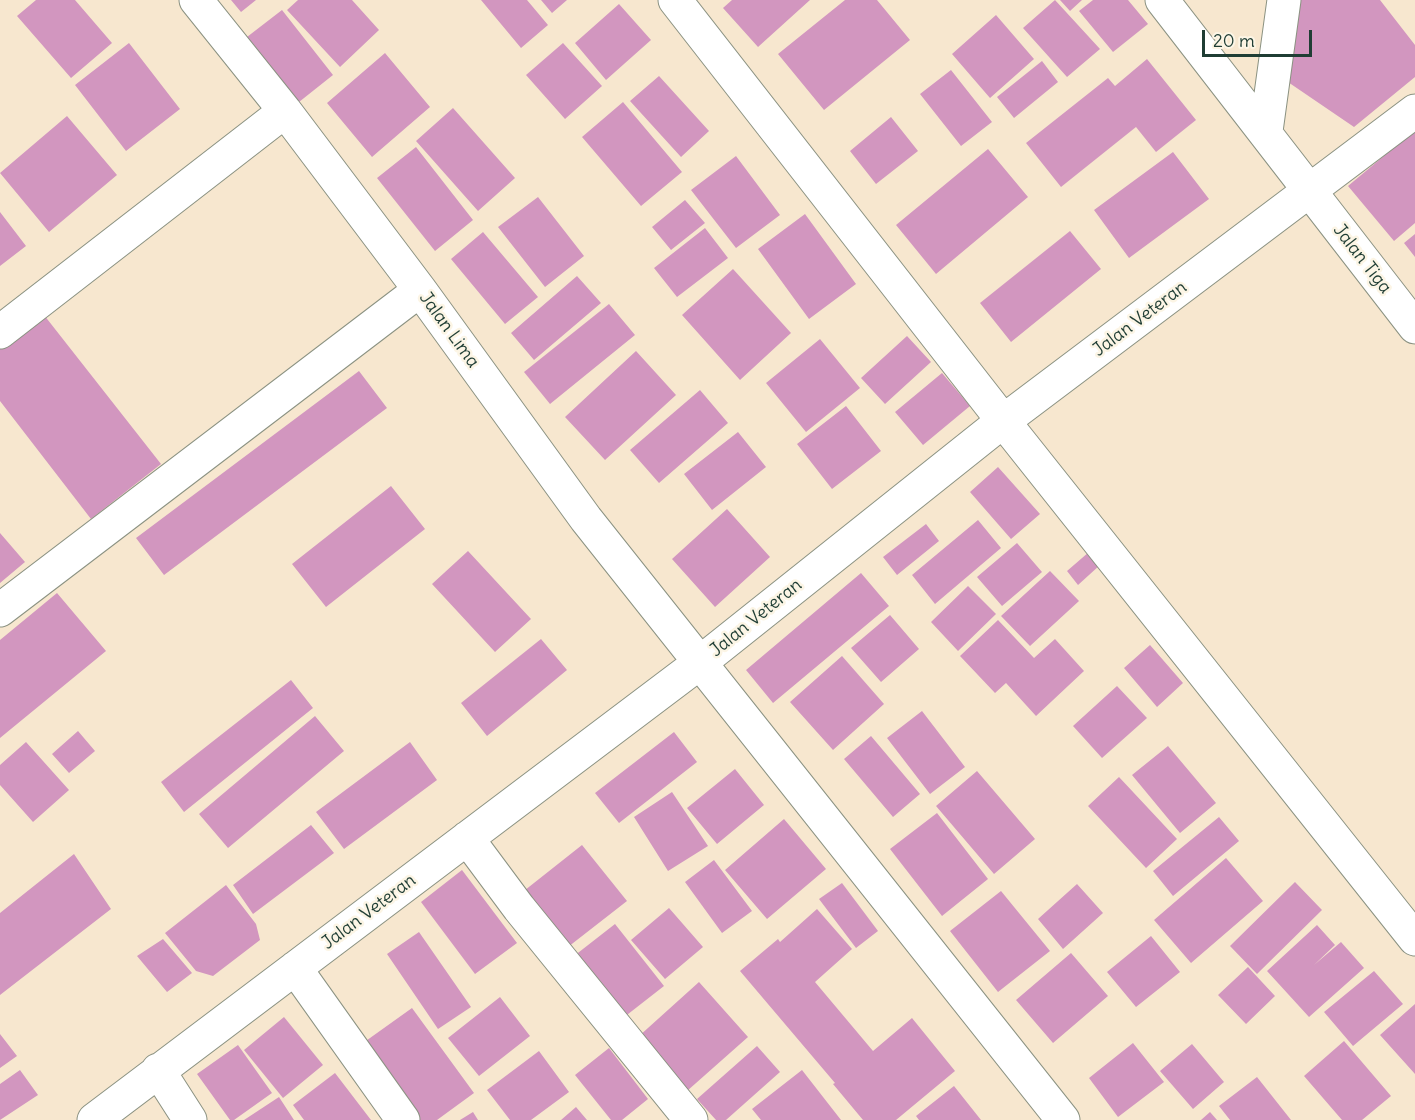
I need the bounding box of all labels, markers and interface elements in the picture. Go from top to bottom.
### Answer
scale bar [1205,18,1314,56]
text: 20 m [1213,29,1255,52]
street label: Jalan Tiga [1328,220,1396,298]
street label: Jalan Veteran [1089,277,1191,361]
street label: Jalan Lima [414,288,484,372]
street label: Jalan Veteran [706,574,806,662]
street label: Jalan Veteran [318,870,420,954]

